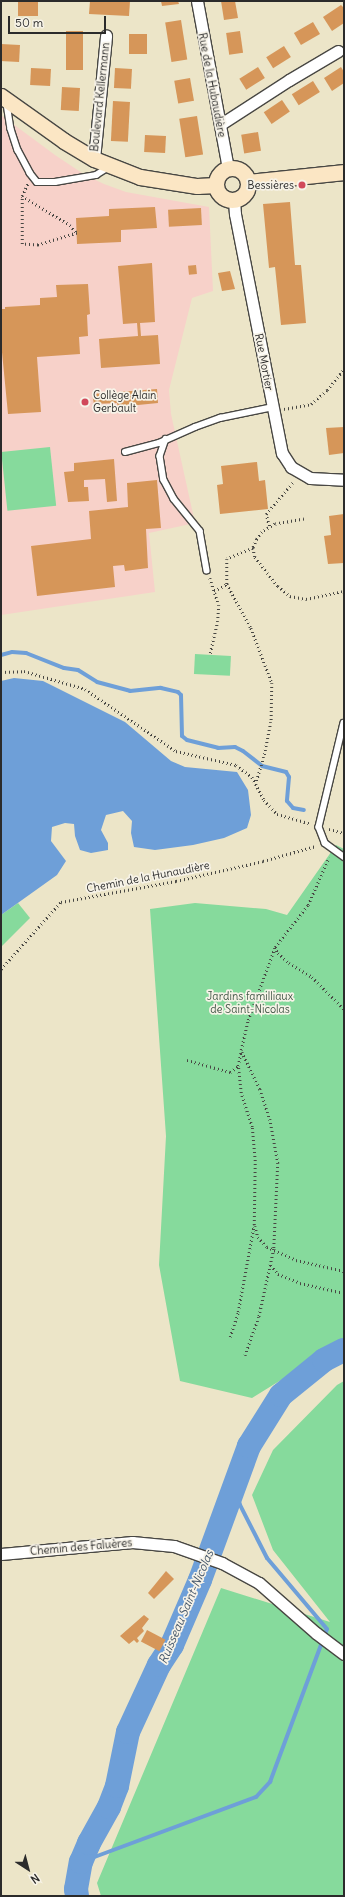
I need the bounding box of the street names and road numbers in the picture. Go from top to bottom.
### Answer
street label: Rue de la Hubaudière [195,32,229,138]
street label: Boulevard Kellermann [88,42,112,152]
street label: Rue Mortier [252,332,276,392]
street label: Chemin de la Hunaudière [85,859,211,895]
street label: Chemin des Faluères [29,1536,133,1558]

